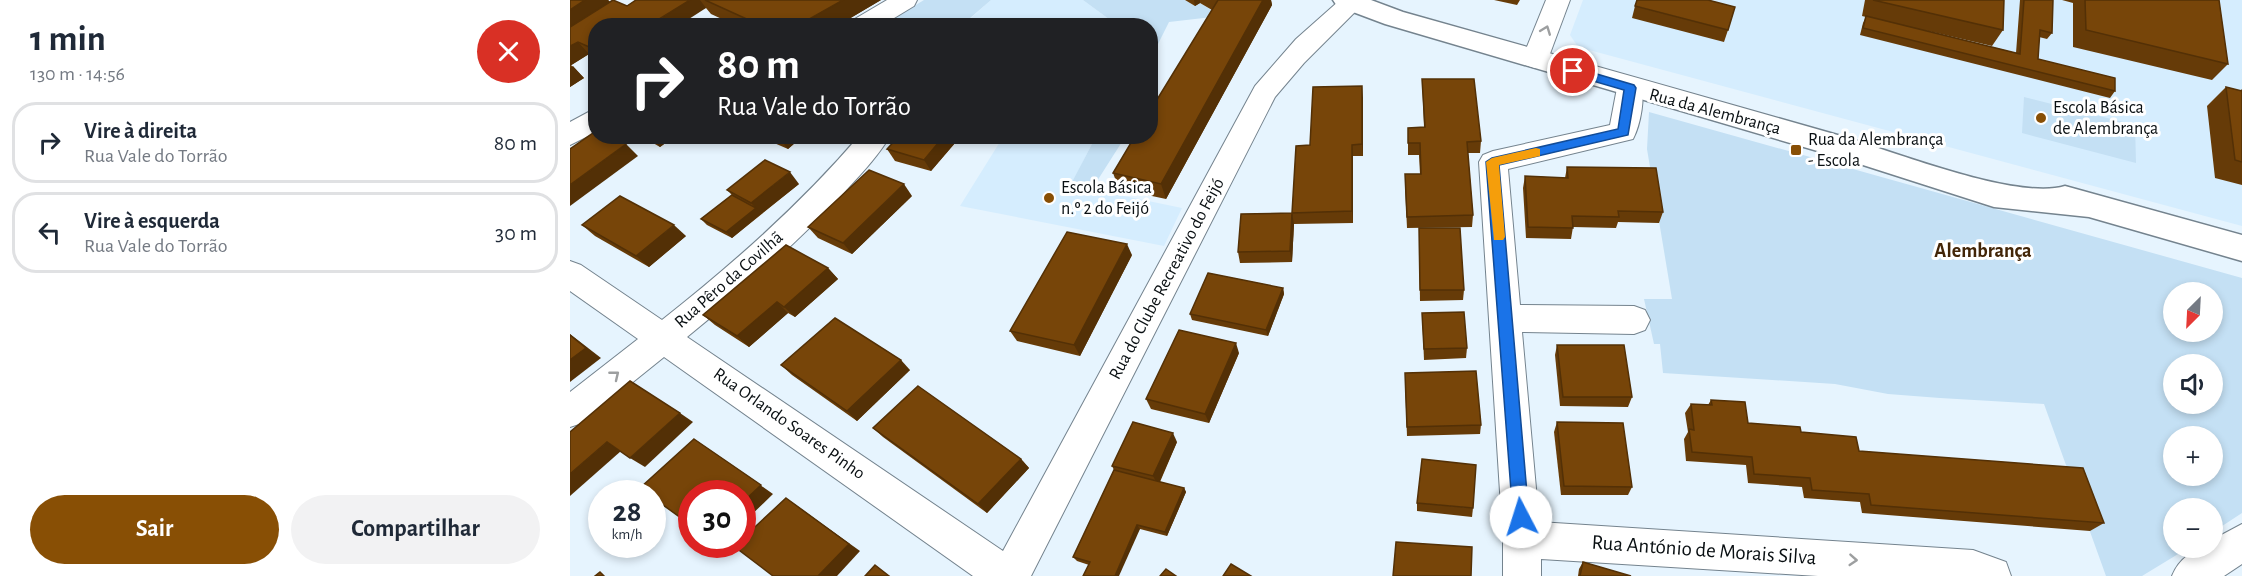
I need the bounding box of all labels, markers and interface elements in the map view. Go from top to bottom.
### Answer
button: close [477,20,540,83]
text: 1 min [30,21,106,57]
one-way arrow [1539,25,1551,36]
icon: right [618,42,696,120]
text: 80 m [717,44,800,86]
pin [1547,45,1598,96]
icon: arrive [1556,54,1589,87]
text: 130 m · 14:56 [30,64,125,84]
street label: Rua da Alembrança [1647,86,1783,138]
text: Rua Vale do Torrão [717,93,911,120]
place label: Escola Básica de Alembrança [2053,99,2158,138]
marker: Escola Básica de Alembrança [2034,111,2048,125]
text: Vire à direita [84,120,197,142]
icon: right [33,126,66,159]
place label: Rua da Alembrança - Escola [1808,131,1943,170]
text: 80 m [494,132,537,154]
marker: Rua da Alembrança - Escola [1789,143,1803,157]
text: Rua Vale do Torrão [84,146,228,166]
street label: Rua do Clube Recreativo do Feijó [1106,175,1228,383]
place label: Escola Básica n.º 2 do Feijó [1061,179,1152,218]
marker: Escola Básica n.º 2 do Feijó [1042,191,1056,205]
text: Vire à esquerda [84,210,220,232]
icon: left [33,216,66,249]
text: 30 m [495,222,537,244]
street label: Rua Pêro da Covilhã [671,228,787,332]
text: Rua Vale do Torrão [84,236,228,256]
district label: Alembrança [1934,241,2032,261]
north arrow [2163,282,2223,342]
map controls [2163,282,2223,558]
button: sound [2163,354,2223,414]
street label: Rua Orlando Soares Pinho [710,365,868,483]
one-way arrow [609,372,620,383]
button: + [2163,426,2223,486]
speed limit sign: 30 [678,480,756,558]
position arrow [1489,485,1553,549]
button: Sair [30,495,279,564]
button: Compartilhar [291,495,540,564]
text: 28 [613,497,641,527]
button: − [2163,498,2223,558]
text: km/h [612,527,642,542]
street label: Rua António de Morais Silva [1591,532,1817,568]
one-way arrow [1849,553,1858,566]

